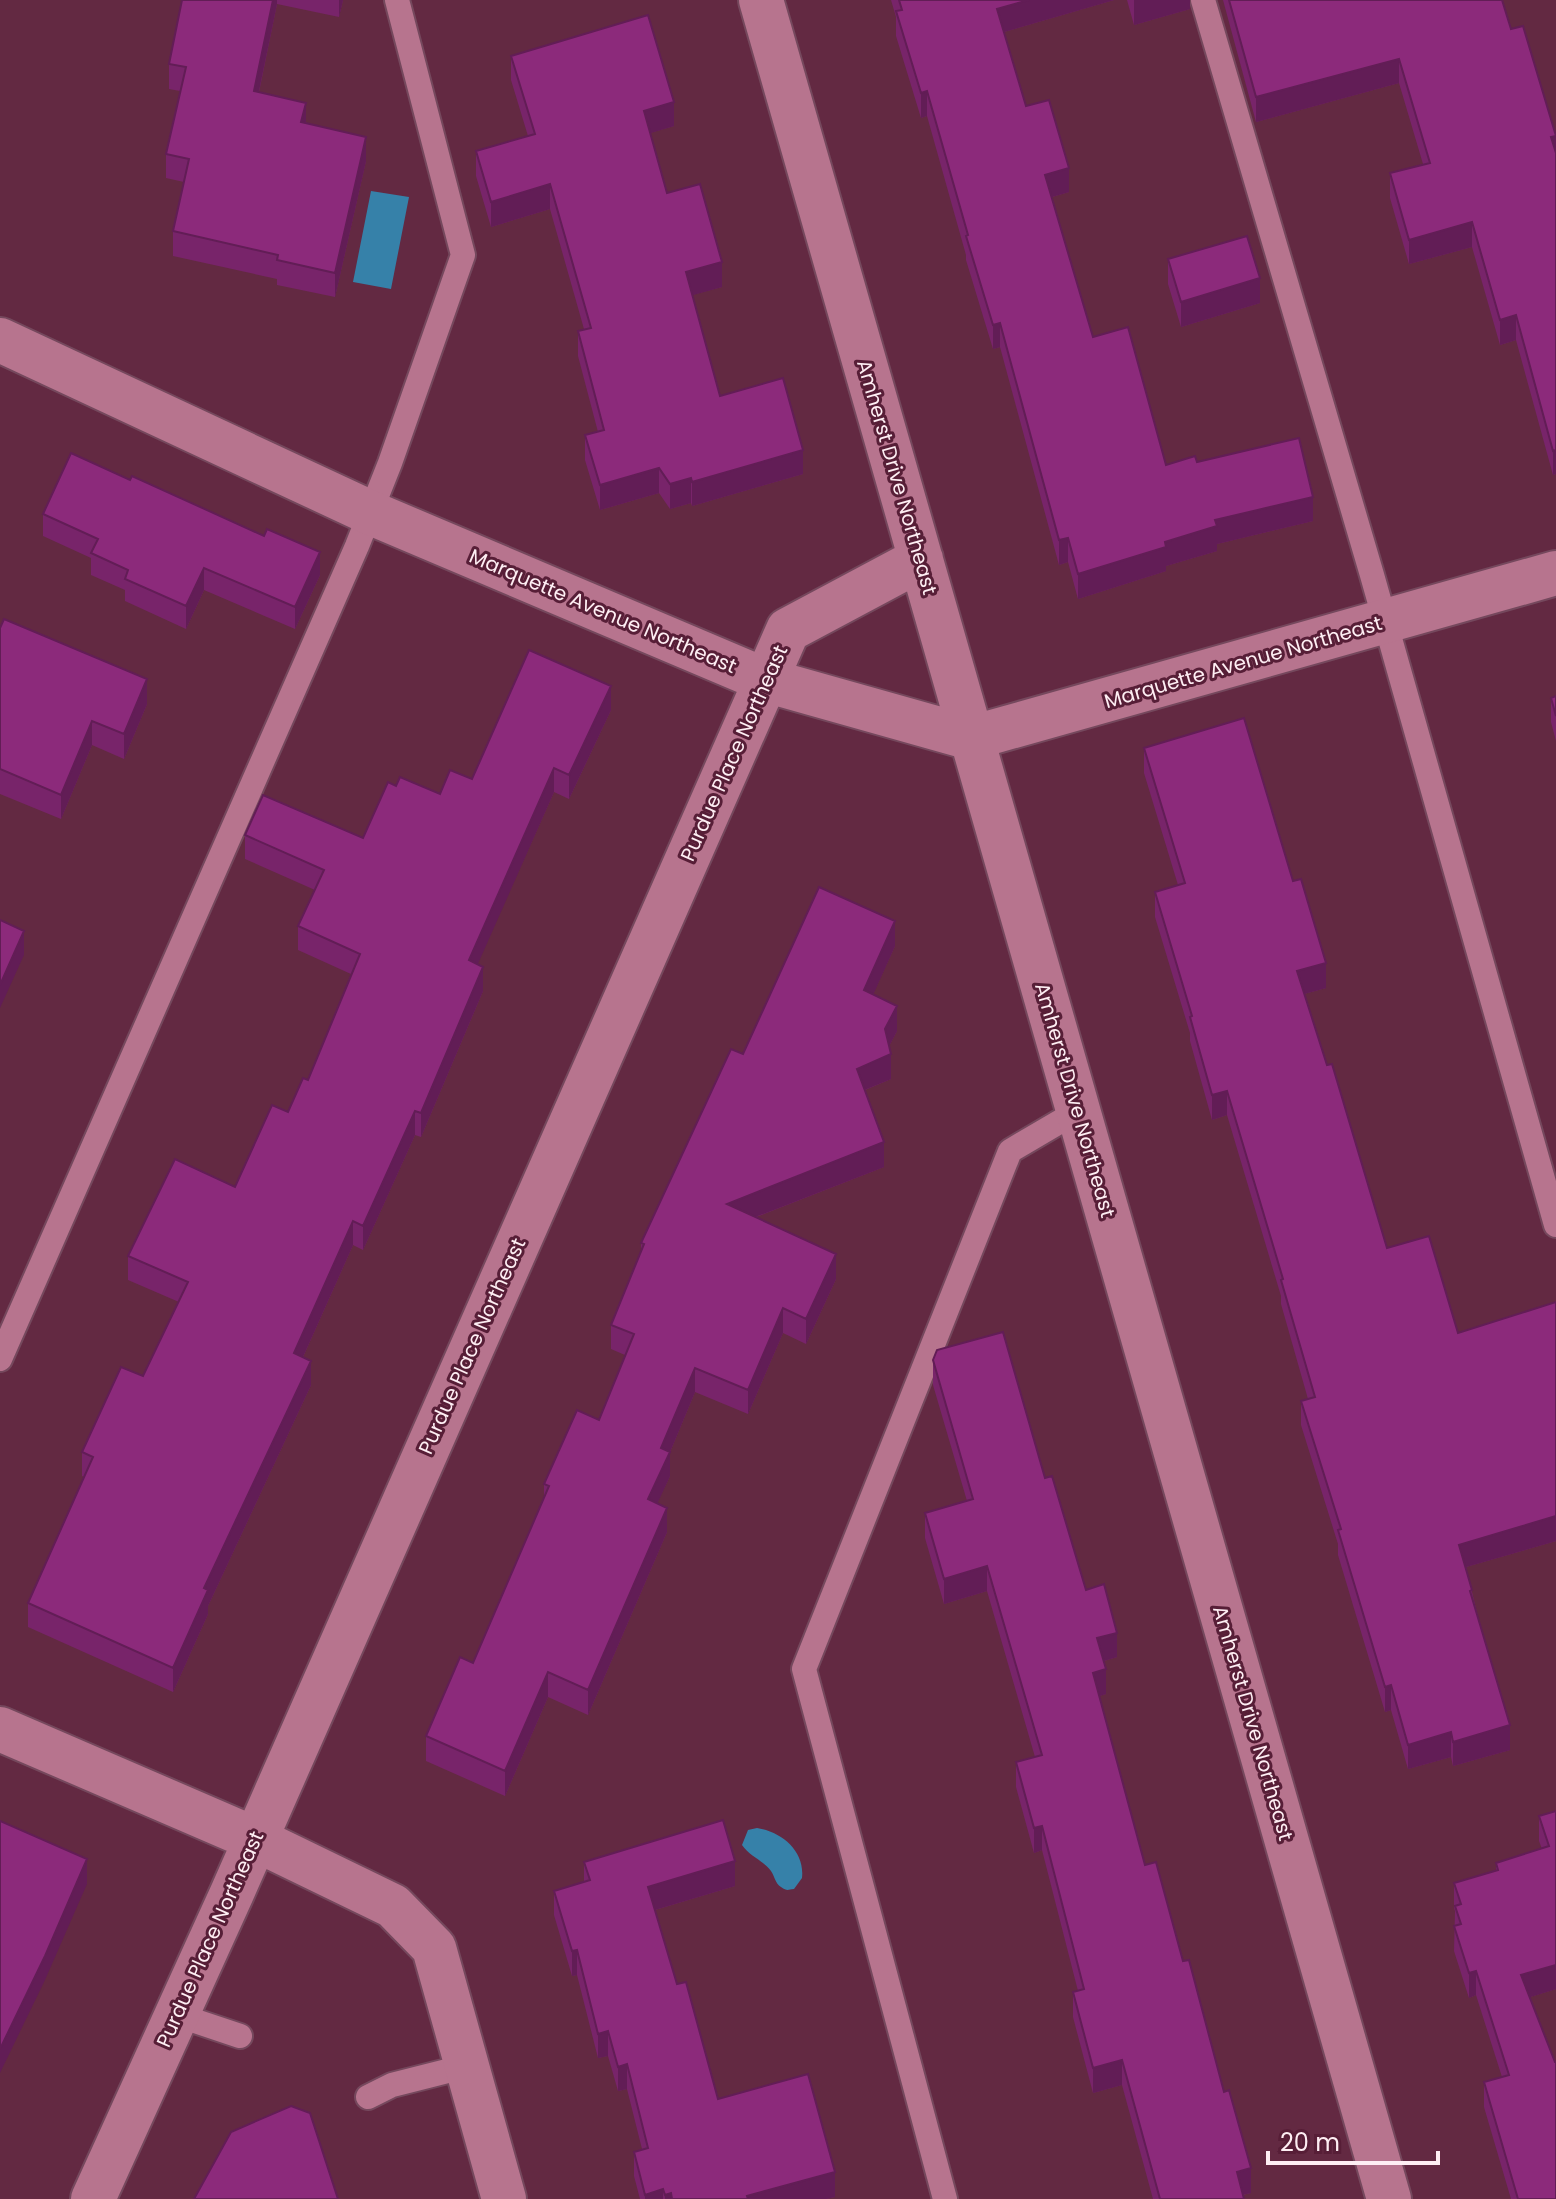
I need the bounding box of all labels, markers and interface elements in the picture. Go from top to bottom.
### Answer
street label: Amherst Drive Northeast [850,356,944,598]
street label: Marquette Avenue Northeast [465,542,741,680]
street label: Marquette Avenue Northeast [1101,609,1385,715]
street label: Purdue Place Northeast [674,640,794,866]
street label: Amherst Drive Northeast [1028,979,1122,1221]
street label: Purdue Place Northeast [412,1233,532,1459]
street label: Amherst Drive Northeast [1206,1602,1300,1844]
street label: Purdue Place Northeast [150,1826,270,2052]
scale bar [1268,2115,1438,2165]
text: 20 m [1280,2126,1340,2159]

